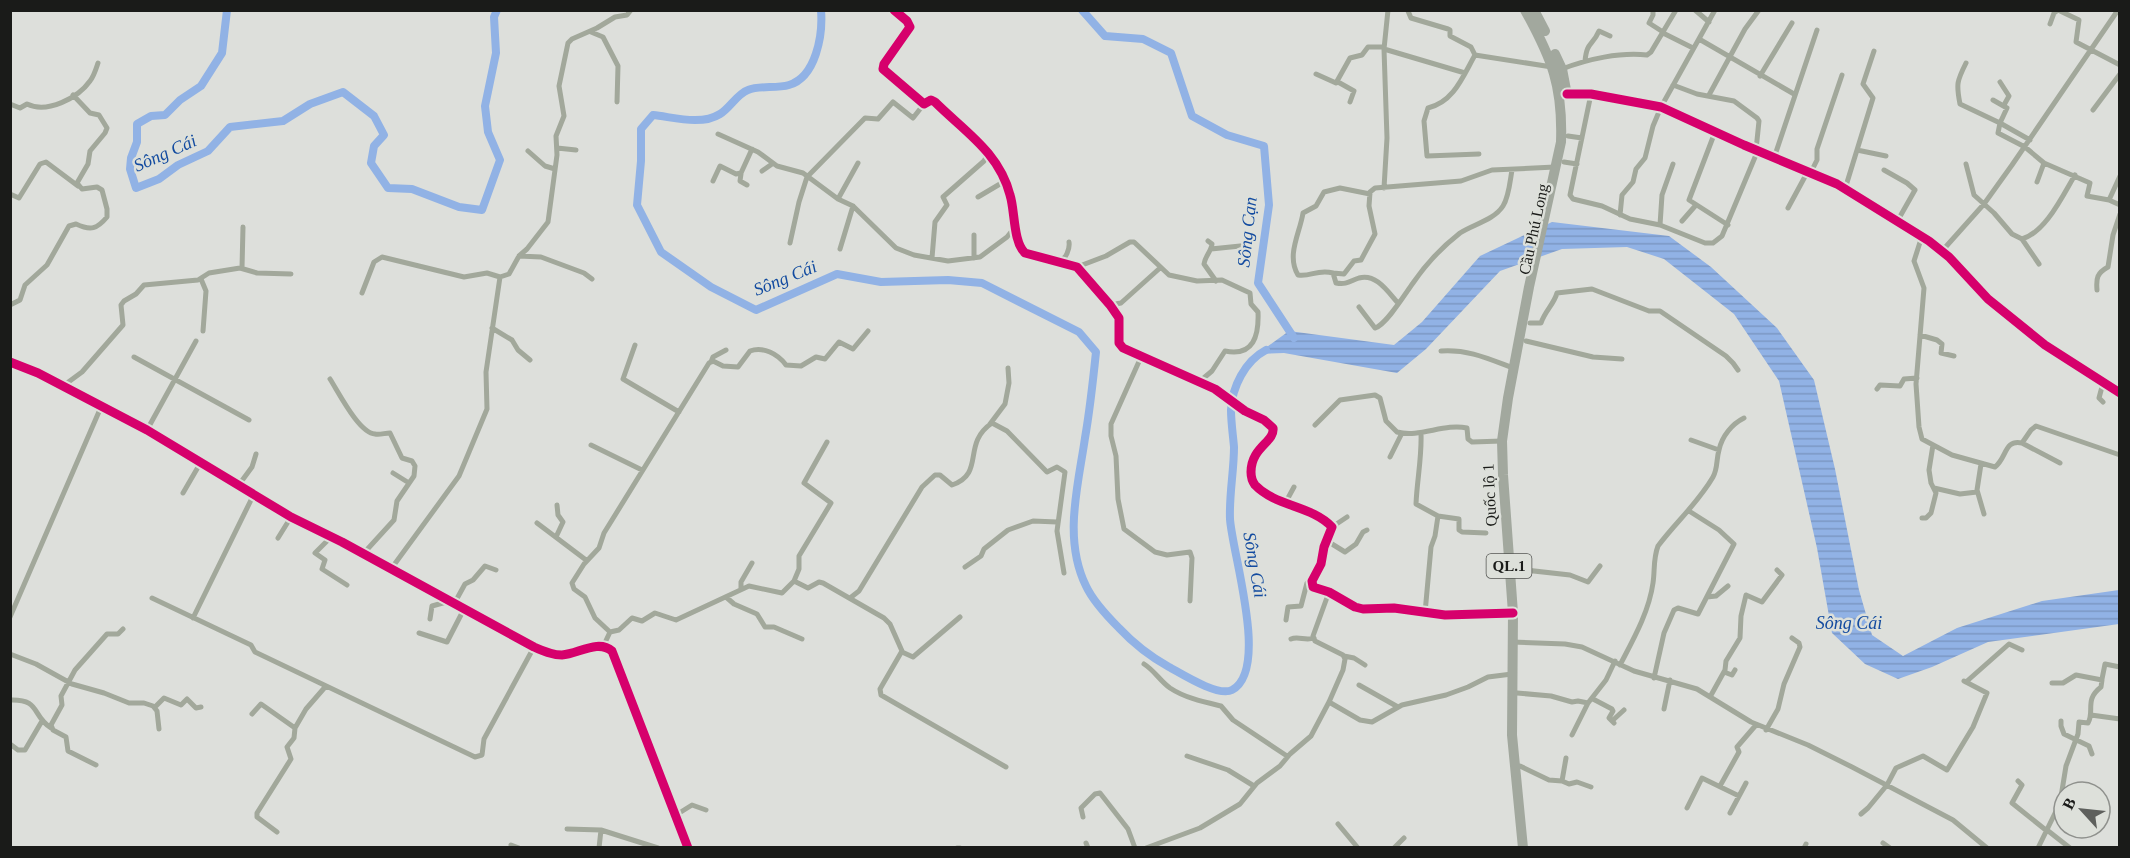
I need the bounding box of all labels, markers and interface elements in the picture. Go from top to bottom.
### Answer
water label: Sông Cái [131,130,199,176]
street label: Cầu Phú Long [1516,182,1552,276]
water label: Sông Cạn [1233,196,1261,268]
water label: Sông Cái [750,256,820,300]
street label: Quốc lộ 1 [1479,463,1500,527]
water label: Sông Cái [1239,531,1271,599]
road number: QL.1 [1486,554,1532,578]
water label: Sông Cái [1816,613,1882,633]
north arrow [2052,780,2112,840]
text: B [2059,795,2079,812]

